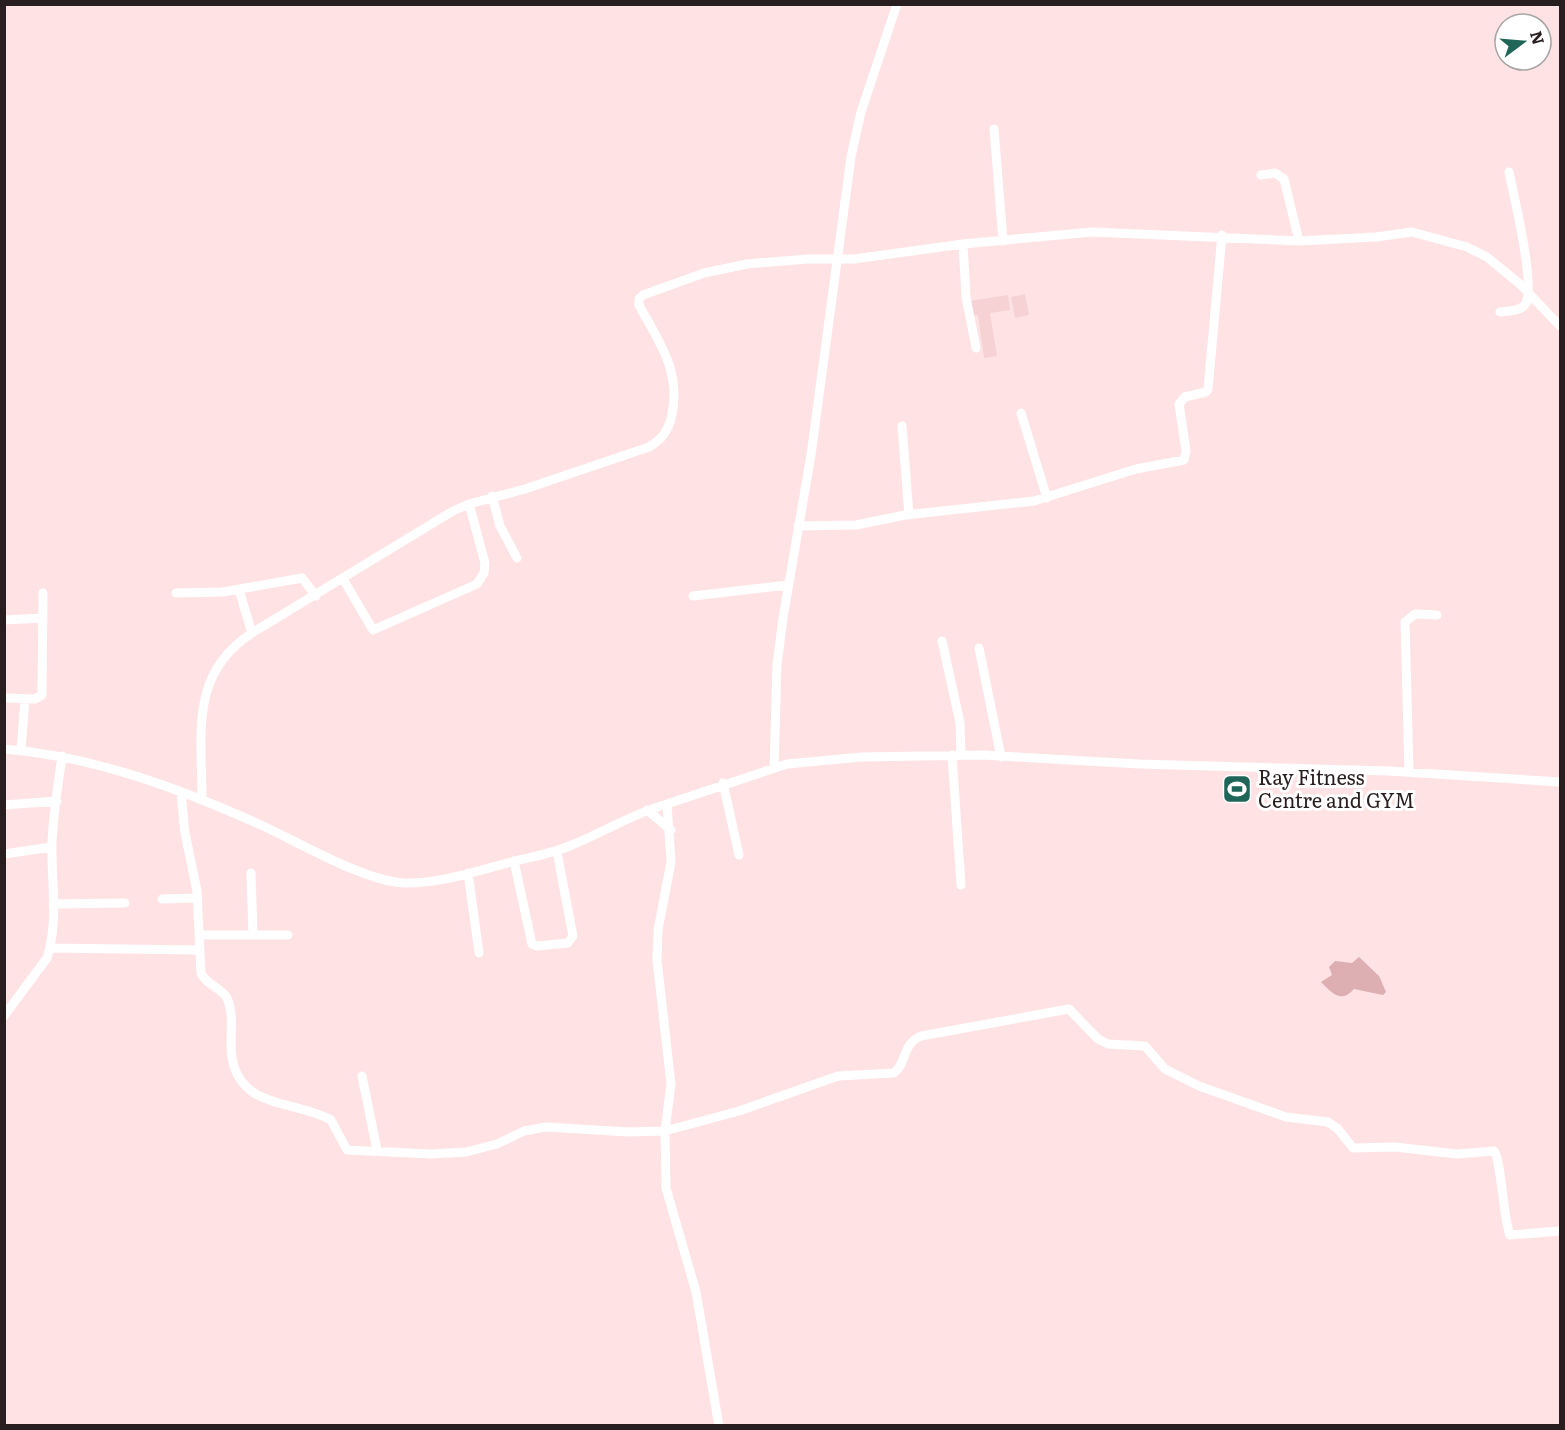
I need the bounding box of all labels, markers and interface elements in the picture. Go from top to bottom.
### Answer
north arrow [1493,12,1553,72]
text: N [1525,28,1552,47]
place label: Ray Fitness Centre and GYM [1258,761,1414,814]
sports icon: Ray Fitness Centre and GYM [1221,773,1253,805]

